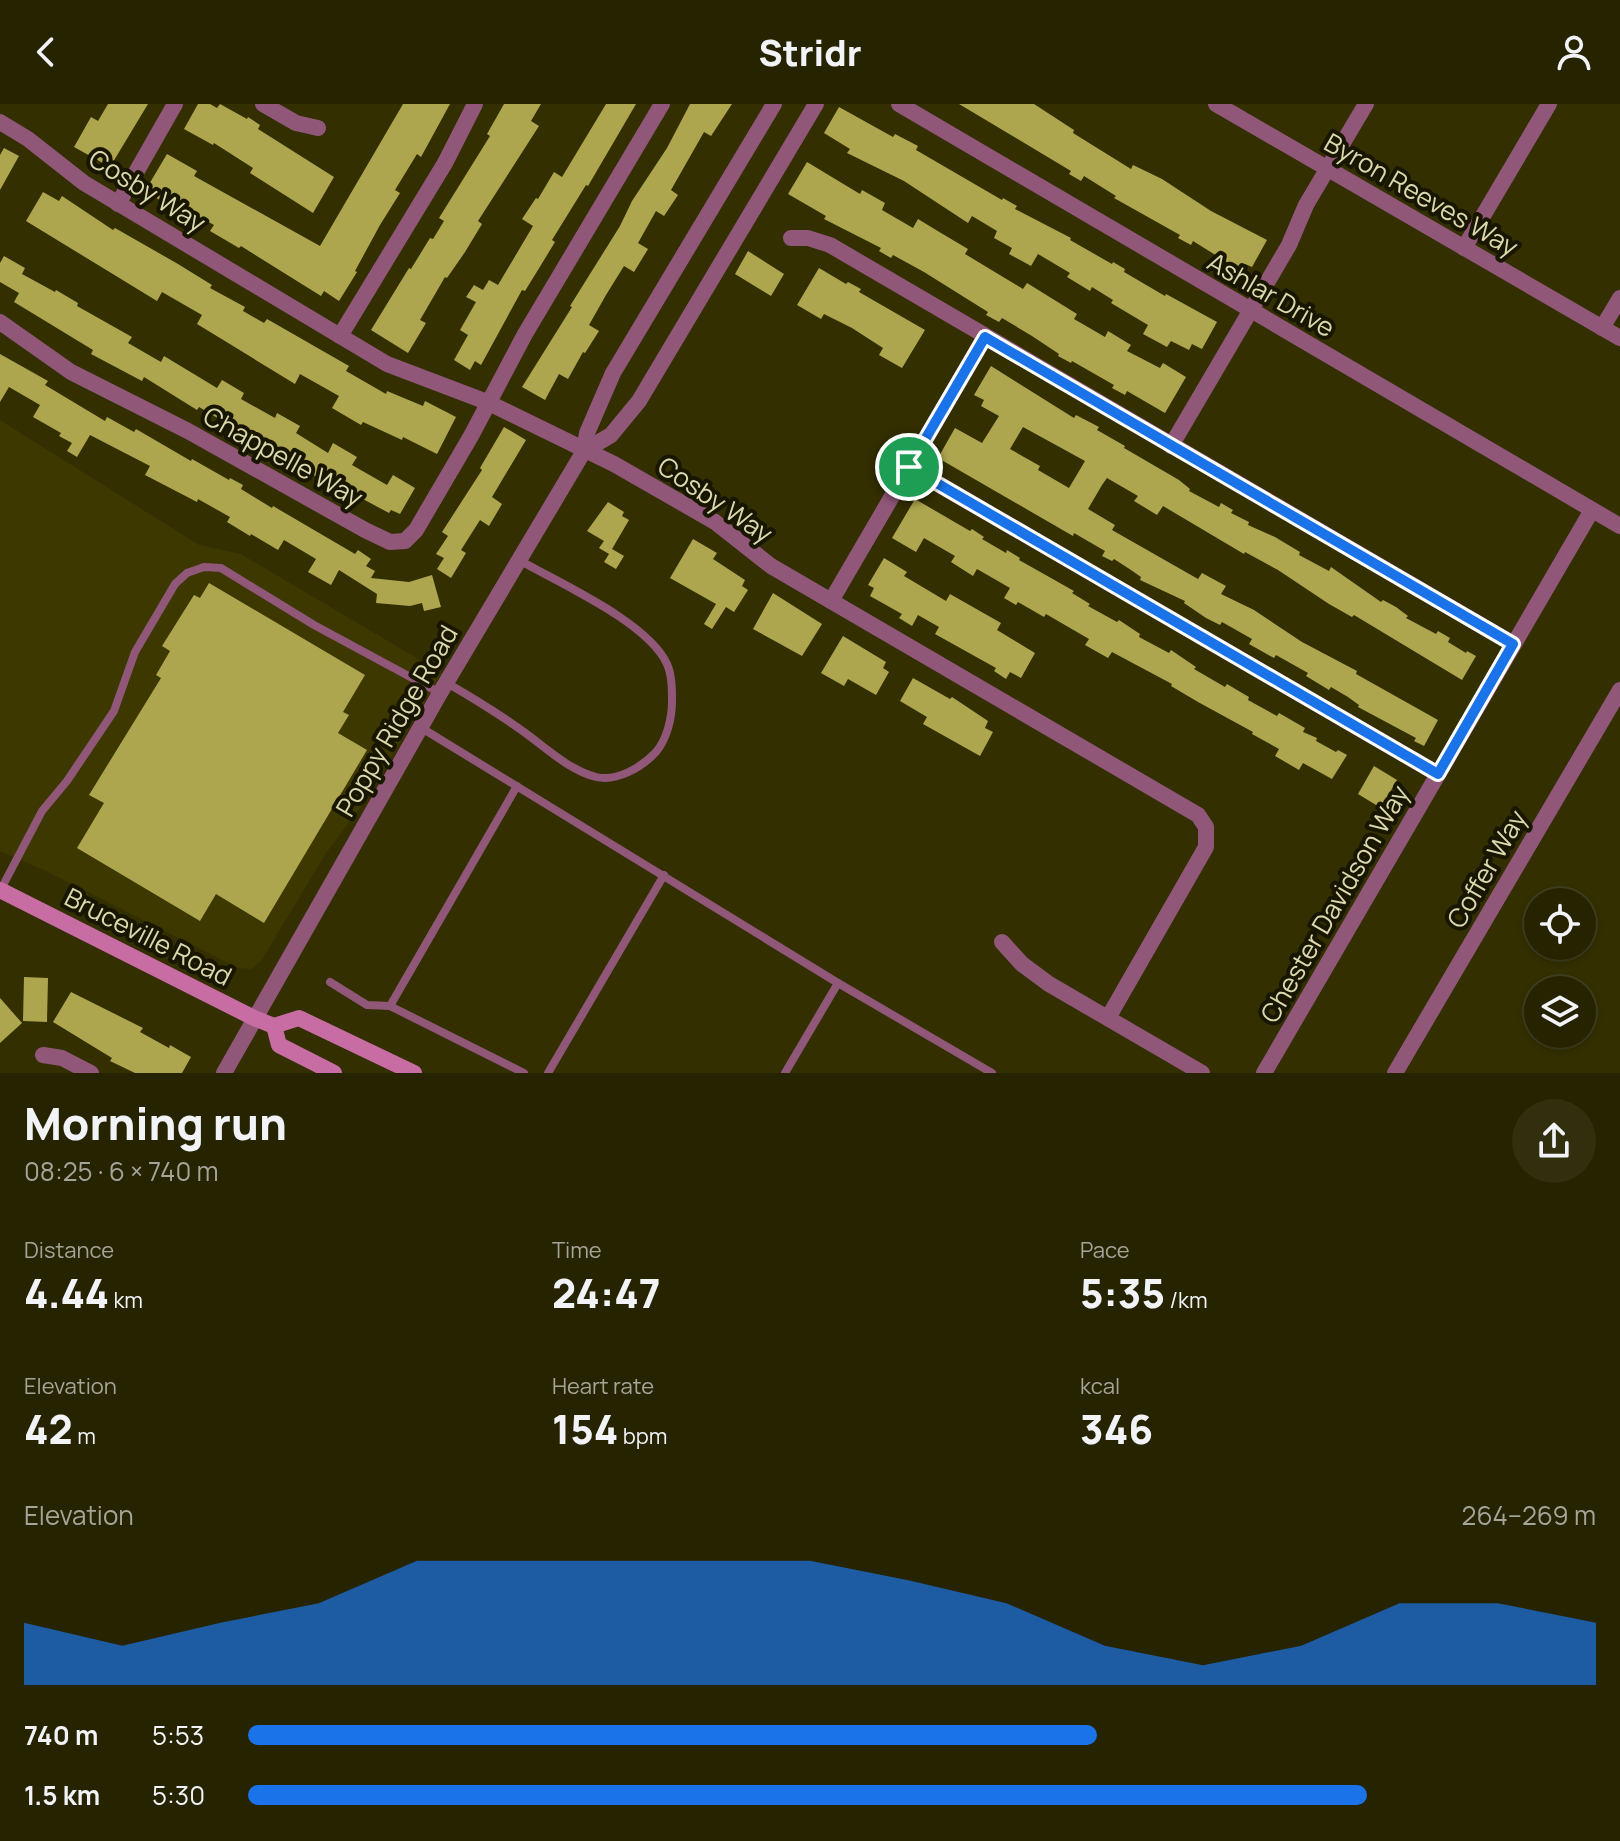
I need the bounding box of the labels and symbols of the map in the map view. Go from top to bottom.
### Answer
street label: Byron Reeves Way [1318,124,1525,264]
street label: Cosby Way [82,140,213,240]
street label: Ashlar Drive [1201,243,1342,345]
street label: Chappelle Way [197,397,370,515]
pin [875,433,943,501]
street label: Cosby Way [651,447,780,551]
street label: Poppy Ridge Road [327,618,466,823]
street label: Chester Davidson Way [1251,778,1417,1029]
street label: Coffer Way [1438,803,1535,934]
street label: Bruceville Road [59,879,238,994]

